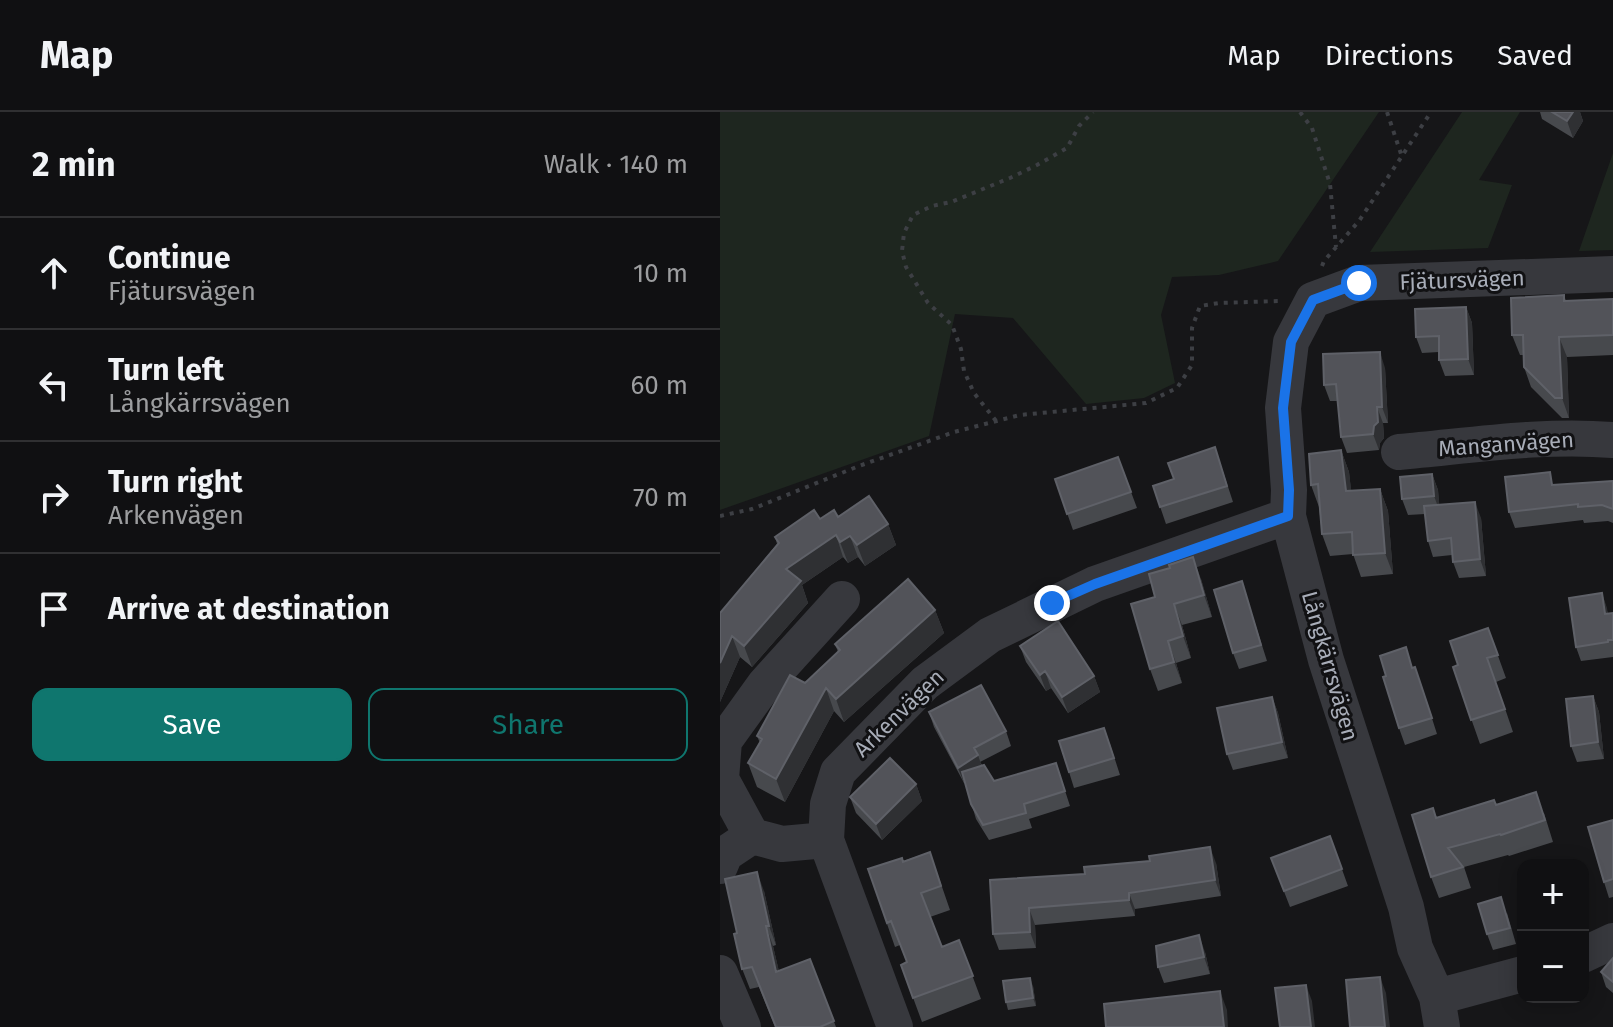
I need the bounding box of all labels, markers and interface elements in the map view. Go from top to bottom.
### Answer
text: Map [40,32,113,78]
text: Map [1227,39,1281,72]
text: Directions [1325,39,1453,72]
text: Saved [1497,39,1573,72]
text: 2 min [32,144,116,185]
text: Walk · 140 m [544,149,688,180]
text: Continue [108,240,231,276]
icon: ahead [32,251,76,295]
text: 10 m [633,258,688,289]
street label: Fjätursvägen [1399,264,1525,296]
route start [1341,265,1377,301]
text: Fjätursvägen [108,276,256,307]
text: Turn left [108,352,224,388]
icon: left [32,363,76,407]
text: 60 m [630,370,688,401]
text: Långkärrsvägen [108,388,291,419]
street label: Manganvägen [1437,426,1575,462]
text: Turn right [108,464,243,500]
icon: right [32,475,76,519]
text: 70 m [633,482,688,513]
text: Arkenvägen [108,500,244,531]
route end [1034,585,1070,621]
icon: arrive [32,587,76,631]
street label: Långkärrsvägen [1296,588,1364,744]
text: Arrive at destination [108,591,390,627]
street label: Arkenvägen [848,663,950,763]
button: Save [32,688,352,761]
button: Share [368,688,688,761]
map controls [1517,859,1589,1003]
button: + [1517,859,1589,931]
button: − [1517,931,1589,1003]

